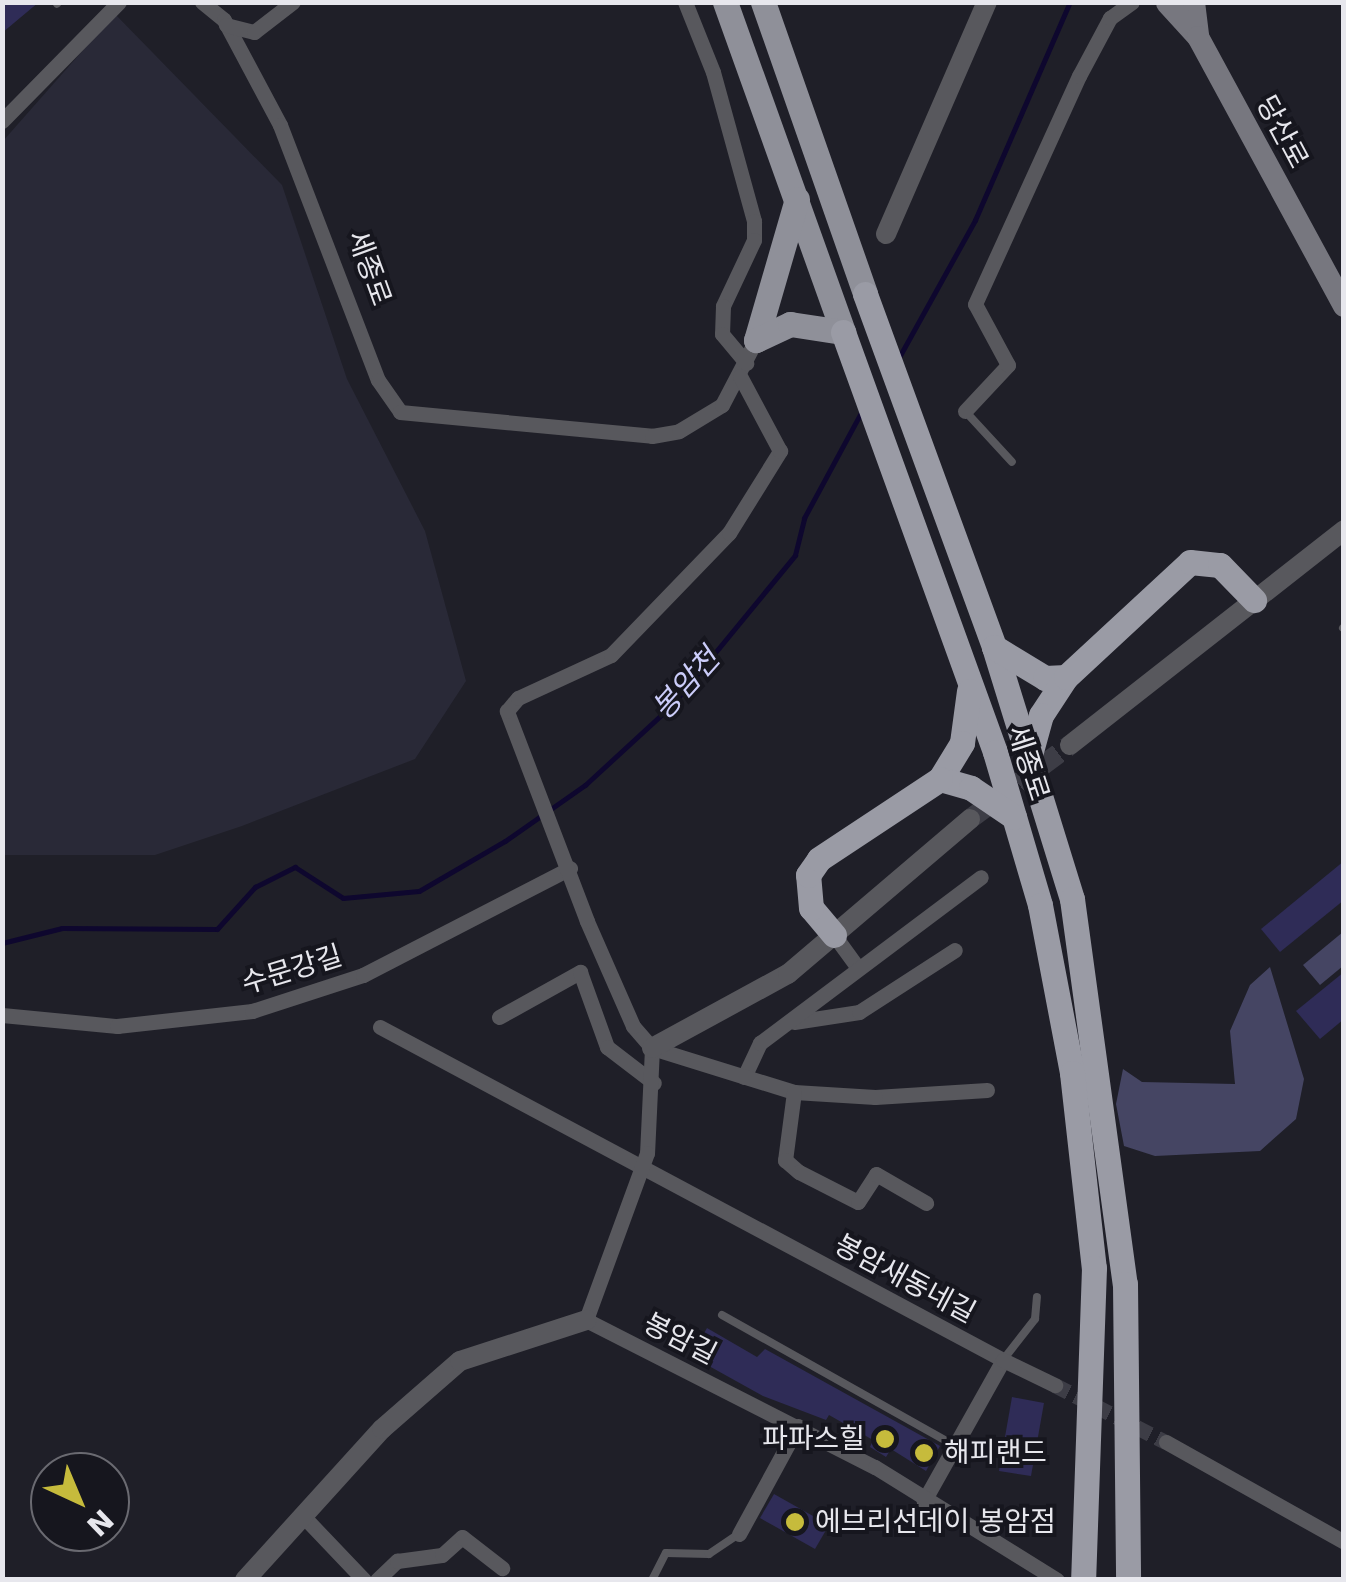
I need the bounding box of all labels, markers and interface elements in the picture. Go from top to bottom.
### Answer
street label: 당산로 [1249,90,1315,174]
street label: 세종로 [340,226,398,310]
water label: 봉암천 [645,641,727,727]
street label: 세종로 [1000,721,1056,805]
street label: 수문강길 [238,939,346,1001]
street label: 봉암새동네길 [829,1228,981,1330]
street label: 봉암길 [638,1306,722,1372]
place label: 파파스힐 [762,1422,865,1456]
marker: 파파스힐 [874,1428,896,1450]
place label: 해피랜드 [944,1436,1047,1470]
marker: 해피랜드 [913,1442,935,1464]
north arrow [30,1452,130,1552]
text: N [80,1502,120,1543]
place label: 에브리선데이 봉암점 [815,1505,1056,1539]
marker: 에브리선데이 봉암점 [784,1511,806,1533]

